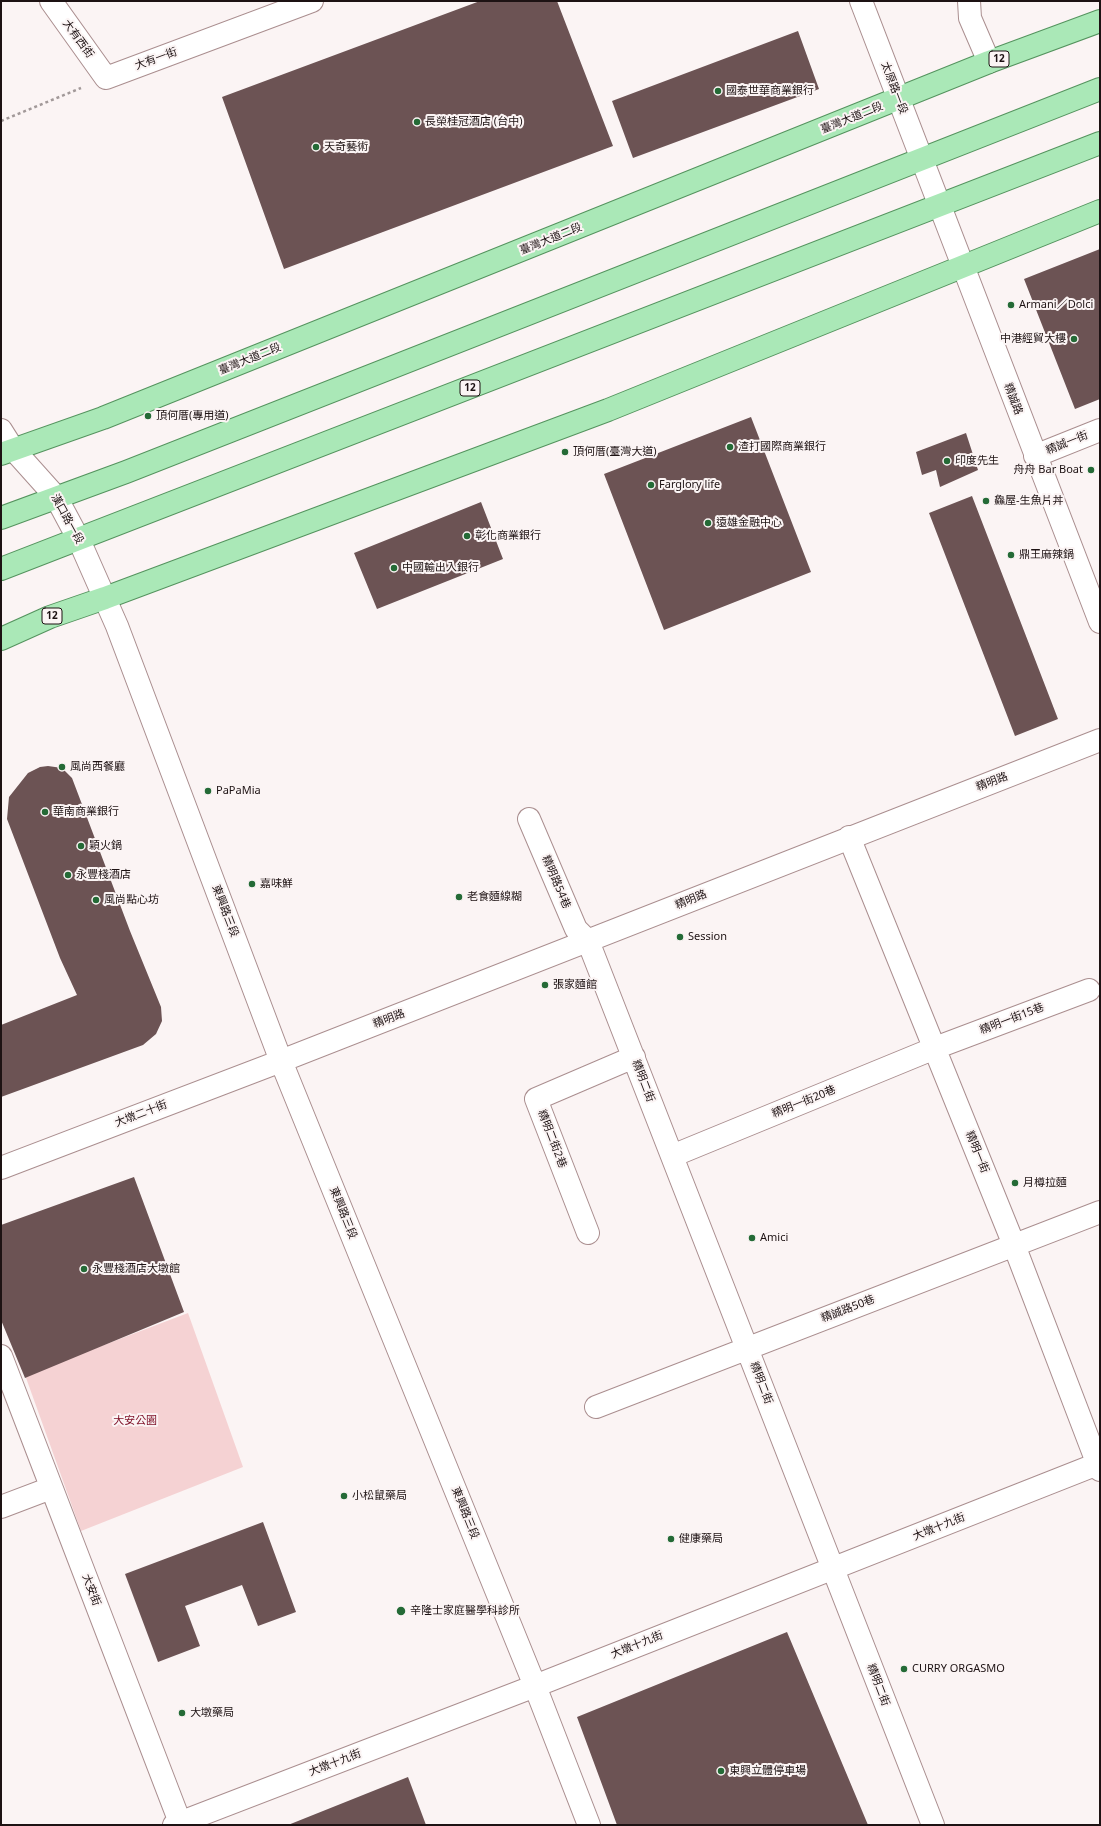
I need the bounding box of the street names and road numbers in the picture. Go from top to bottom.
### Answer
street label: 大有西街 [60,17,96,61]
street label: 大有一街 [133,45,179,73]
road number: 12 [989,51,1009,67]
street label: 太原路一段 [878,60,910,116]
street label: 臺灣大道二段 [819,100,885,136]
street label: 臺灣大道二段 [518,221,584,257]
street label: 臺灣大道二段 [217,341,283,377]
road number: 12 [460,380,480,396]
street label: 精誠路 [1001,381,1025,417]
street label: 精誠一街 [1044,429,1090,457]
street label: 漢口路一段 [48,492,86,546]
road number: 12 [42,608,62,624]
street label: 精明路 [974,770,1010,794]
street label: 精明路54巷 [539,853,573,911]
street label: 東興路三段 [209,883,241,939]
street label: 精明路 [673,888,709,912]
street label: 精明一街15巷 [978,1001,1046,1037]
street label: 精明路 [371,1007,407,1031]
street label: 精明二街 [629,1058,657,1104]
street label: 精明一街20巷 [770,1083,838,1121]
street label: 大墩二十街 [113,1098,169,1130]
street label: 精明二街2巷 [535,1108,569,1170]
street label: 精明一街 [963,1129,991,1175]
street label: 東興路三段 [327,1185,359,1241]
street label: 精誠路50巷 [819,1293,877,1325]
street label: 精明二街 [747,1360,775,1406]
street label: 東興路三段 [449,1485,481,1541]
street label: 大墩十九街 [911,1511,967,1543]
street label: 大安街 [79,1572,103,1608]
street label: 大墩十九街 [609,1629,665,1661]
street label: 精明二街 [864,1662,892,1708]
street label: 大墩十九街 [307,1747,363,1779]

